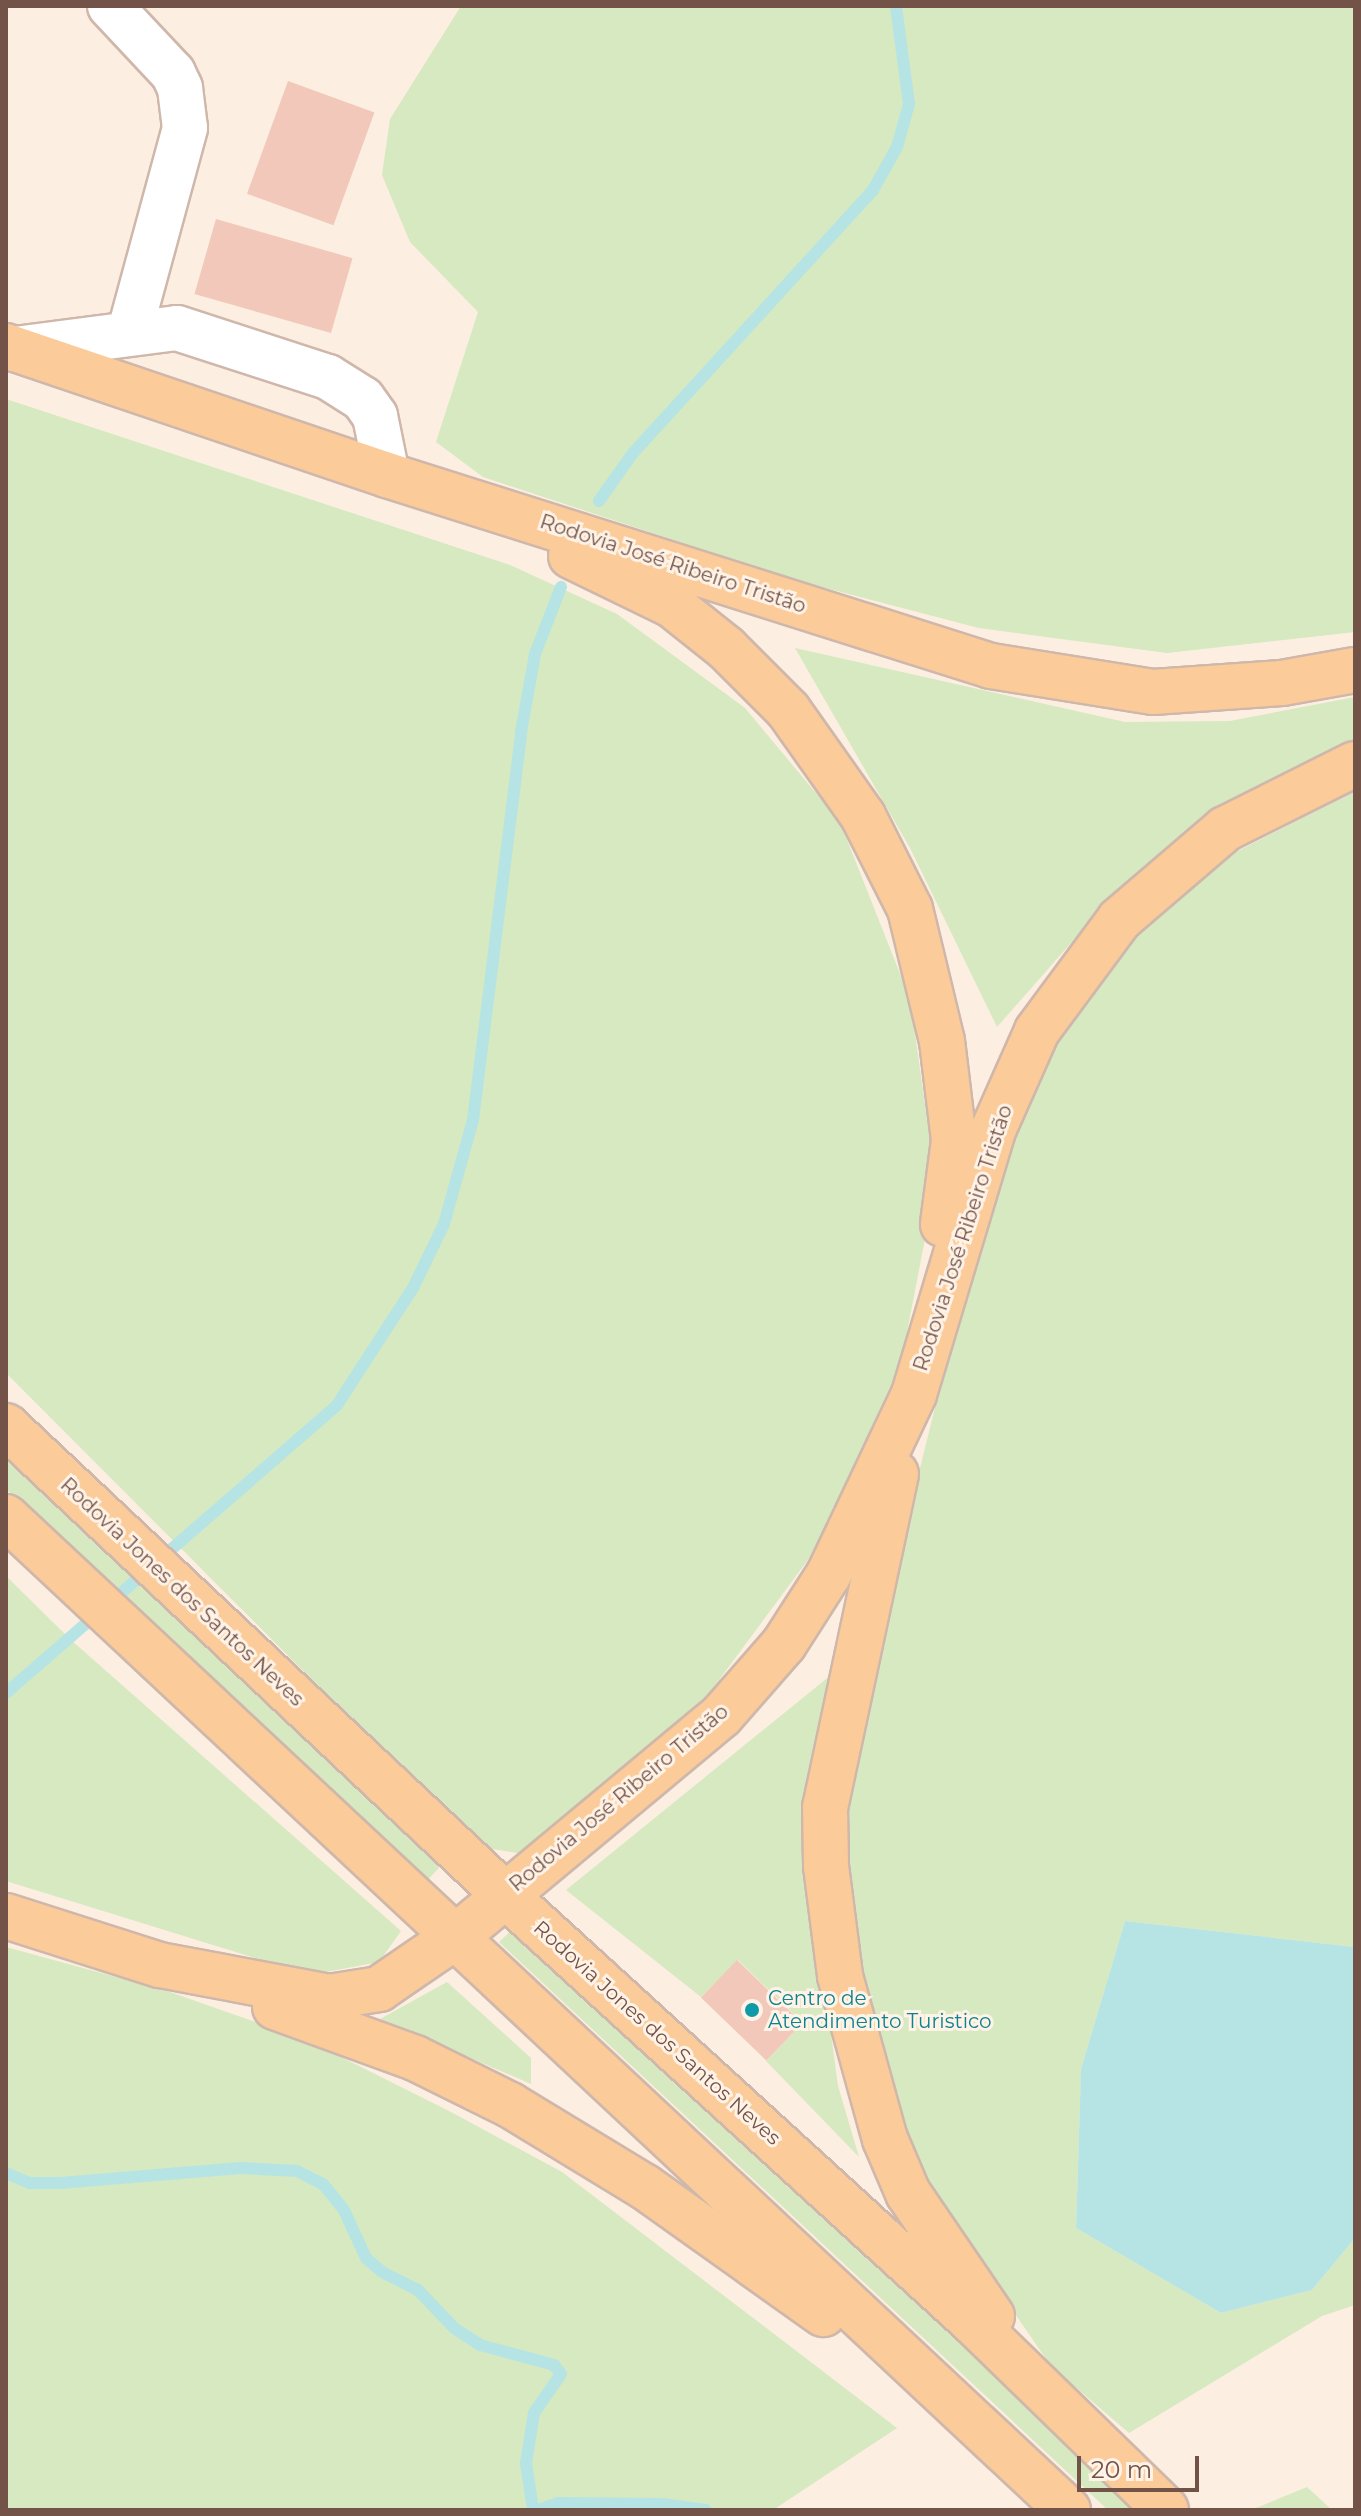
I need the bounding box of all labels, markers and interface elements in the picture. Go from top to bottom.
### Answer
street label: Rodovia José Ribeiro Tristão [537,510,809,618]
street label: Rodovia José Ribeiro Tristão [909,1102,1017,1374]
street label: Rodovia Jones dos Santos Neves [55,1473,309,1711]
street label: Rodovia José Ribeiro Tristão [505,1699,733,1897]
street label: Rodovia Jones dos Santos Neves [529,1916,785,2150]
place label: Centro de Atendimento Turistico [768,1986,992,2033]
marker: Centro de Atendimento Turistico [743,2001,761,2019]
scale bar [1081,2440,1203,2490]
text: 20 m [1091,2455,1152,2484]

